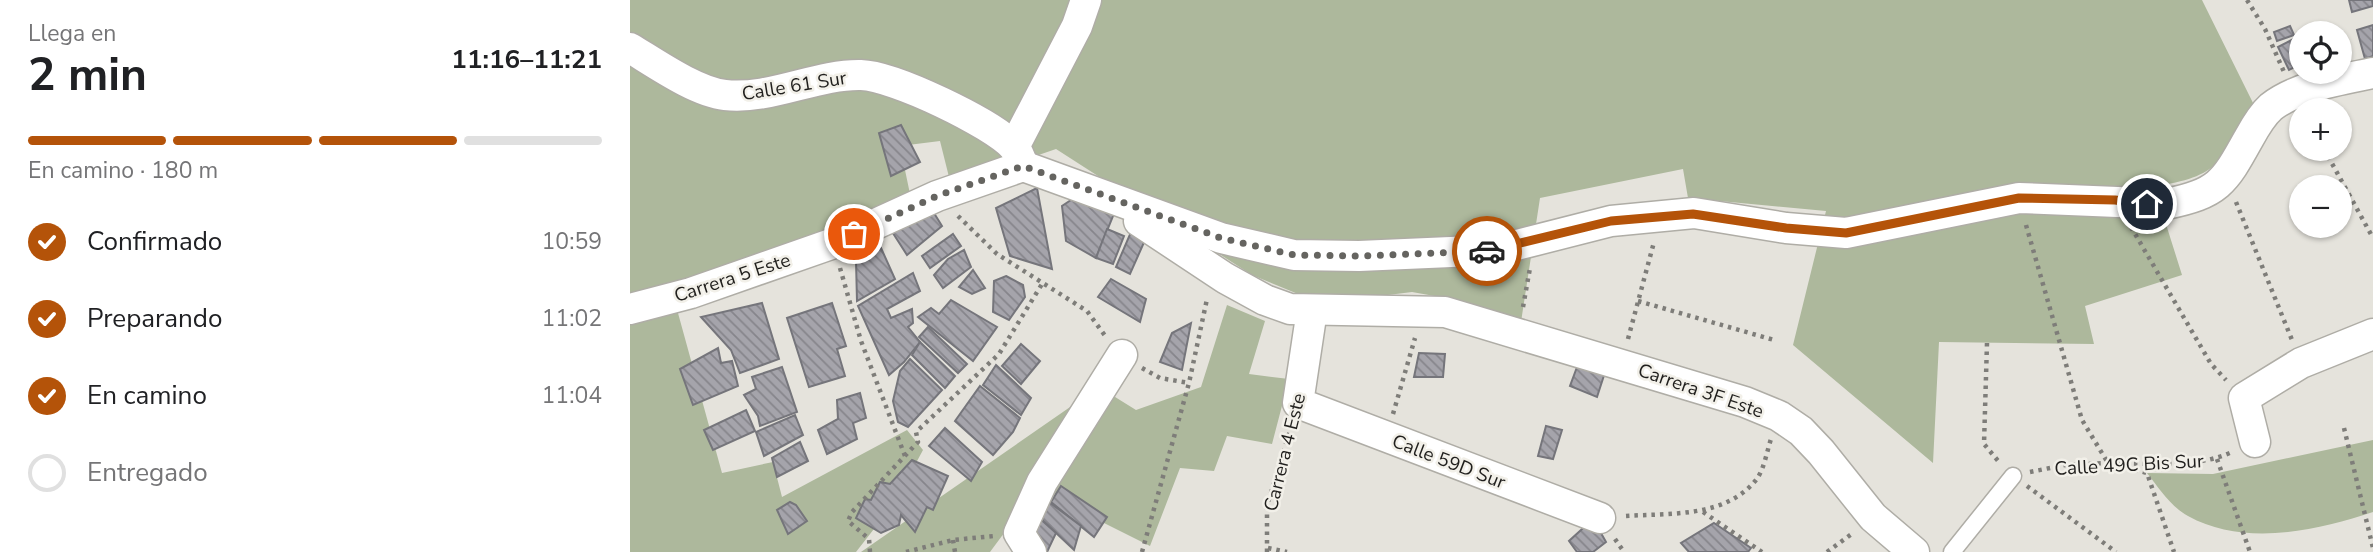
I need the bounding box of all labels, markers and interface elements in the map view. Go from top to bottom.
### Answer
text: Llega en [28,18,116,49]
map controls [2289,21,2352,238]
button: locate [2289,21,2352,84]
text: 11:16–11:21 [451,42,602,77]
text: 2 min [28,43,147,106]
street label: Calle 61 Sur [740,65,848,107]
button: + [2289,98,2352,161]
text: En camino · 180 m [28,155,218,186]
pin [2117,174,2177,234]
button: − [2289,175,2352,238]
icon: home [2128,185,2166,223]
pin [824,204,884,264]
icon: bag [835,215,873,253]
courier [1452,216,1522,286]
icon: check [28,223,66,261]
text: Confirmado [87,224,222,259]
text: 10:59 [542,226,602,257]
icon: car [1468,232,1506,270]
street label: Carrera 5 Este [671,247,794,309]
icon: check [28,300,66,338]
text: Preparando [87,301,222,336]
text: 11:02 [542,303,602,334]
street label: Carrera 3F Este [1634,357,1767,425]
icon: check [28,377,66,415]
text: En camino [87,378,207,413]
text: 11:04 [542,380,602,411]
street label: Carrera 4 Este [1258,391,1312,514]
street label: Calle 59D Sur [1388,428,1509,496]
street label: Calle 49C Bis Sur [2054,448,2205,482]
text: Entregado [87,455,208,490]

